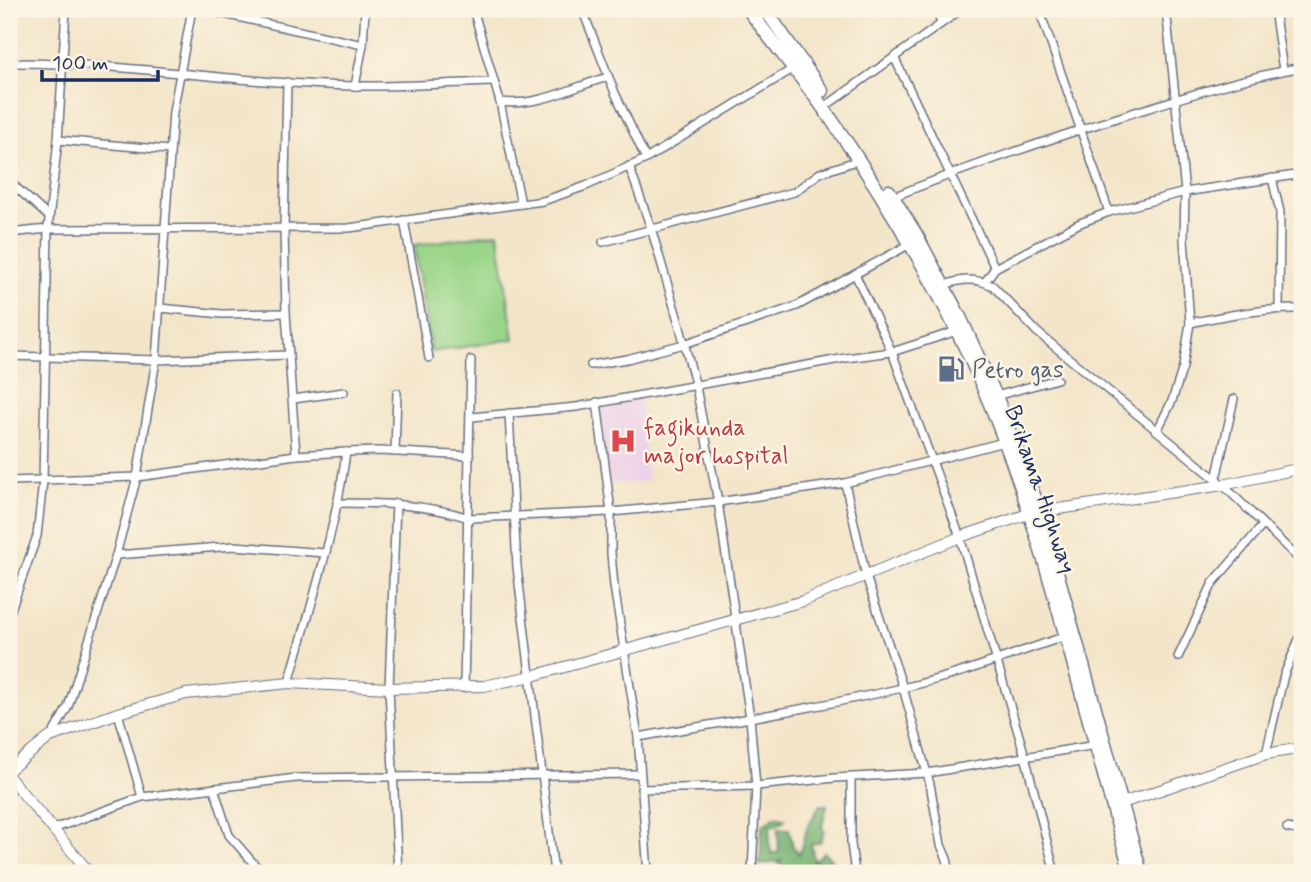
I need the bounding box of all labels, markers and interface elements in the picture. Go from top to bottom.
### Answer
scale bar [42,38,158,82]
text: 100 m [52,50,108,78]
fuel station icon: Petro gas [936,354,966,384]
place label: Petro gas [972,355,1064,386]
street label: Brikama Highway [994,401,1083,578]
place label: fagikunda major hospital [644,413,788,472]
hospital icon: fagikunda major hospital [608,426,638,456]

